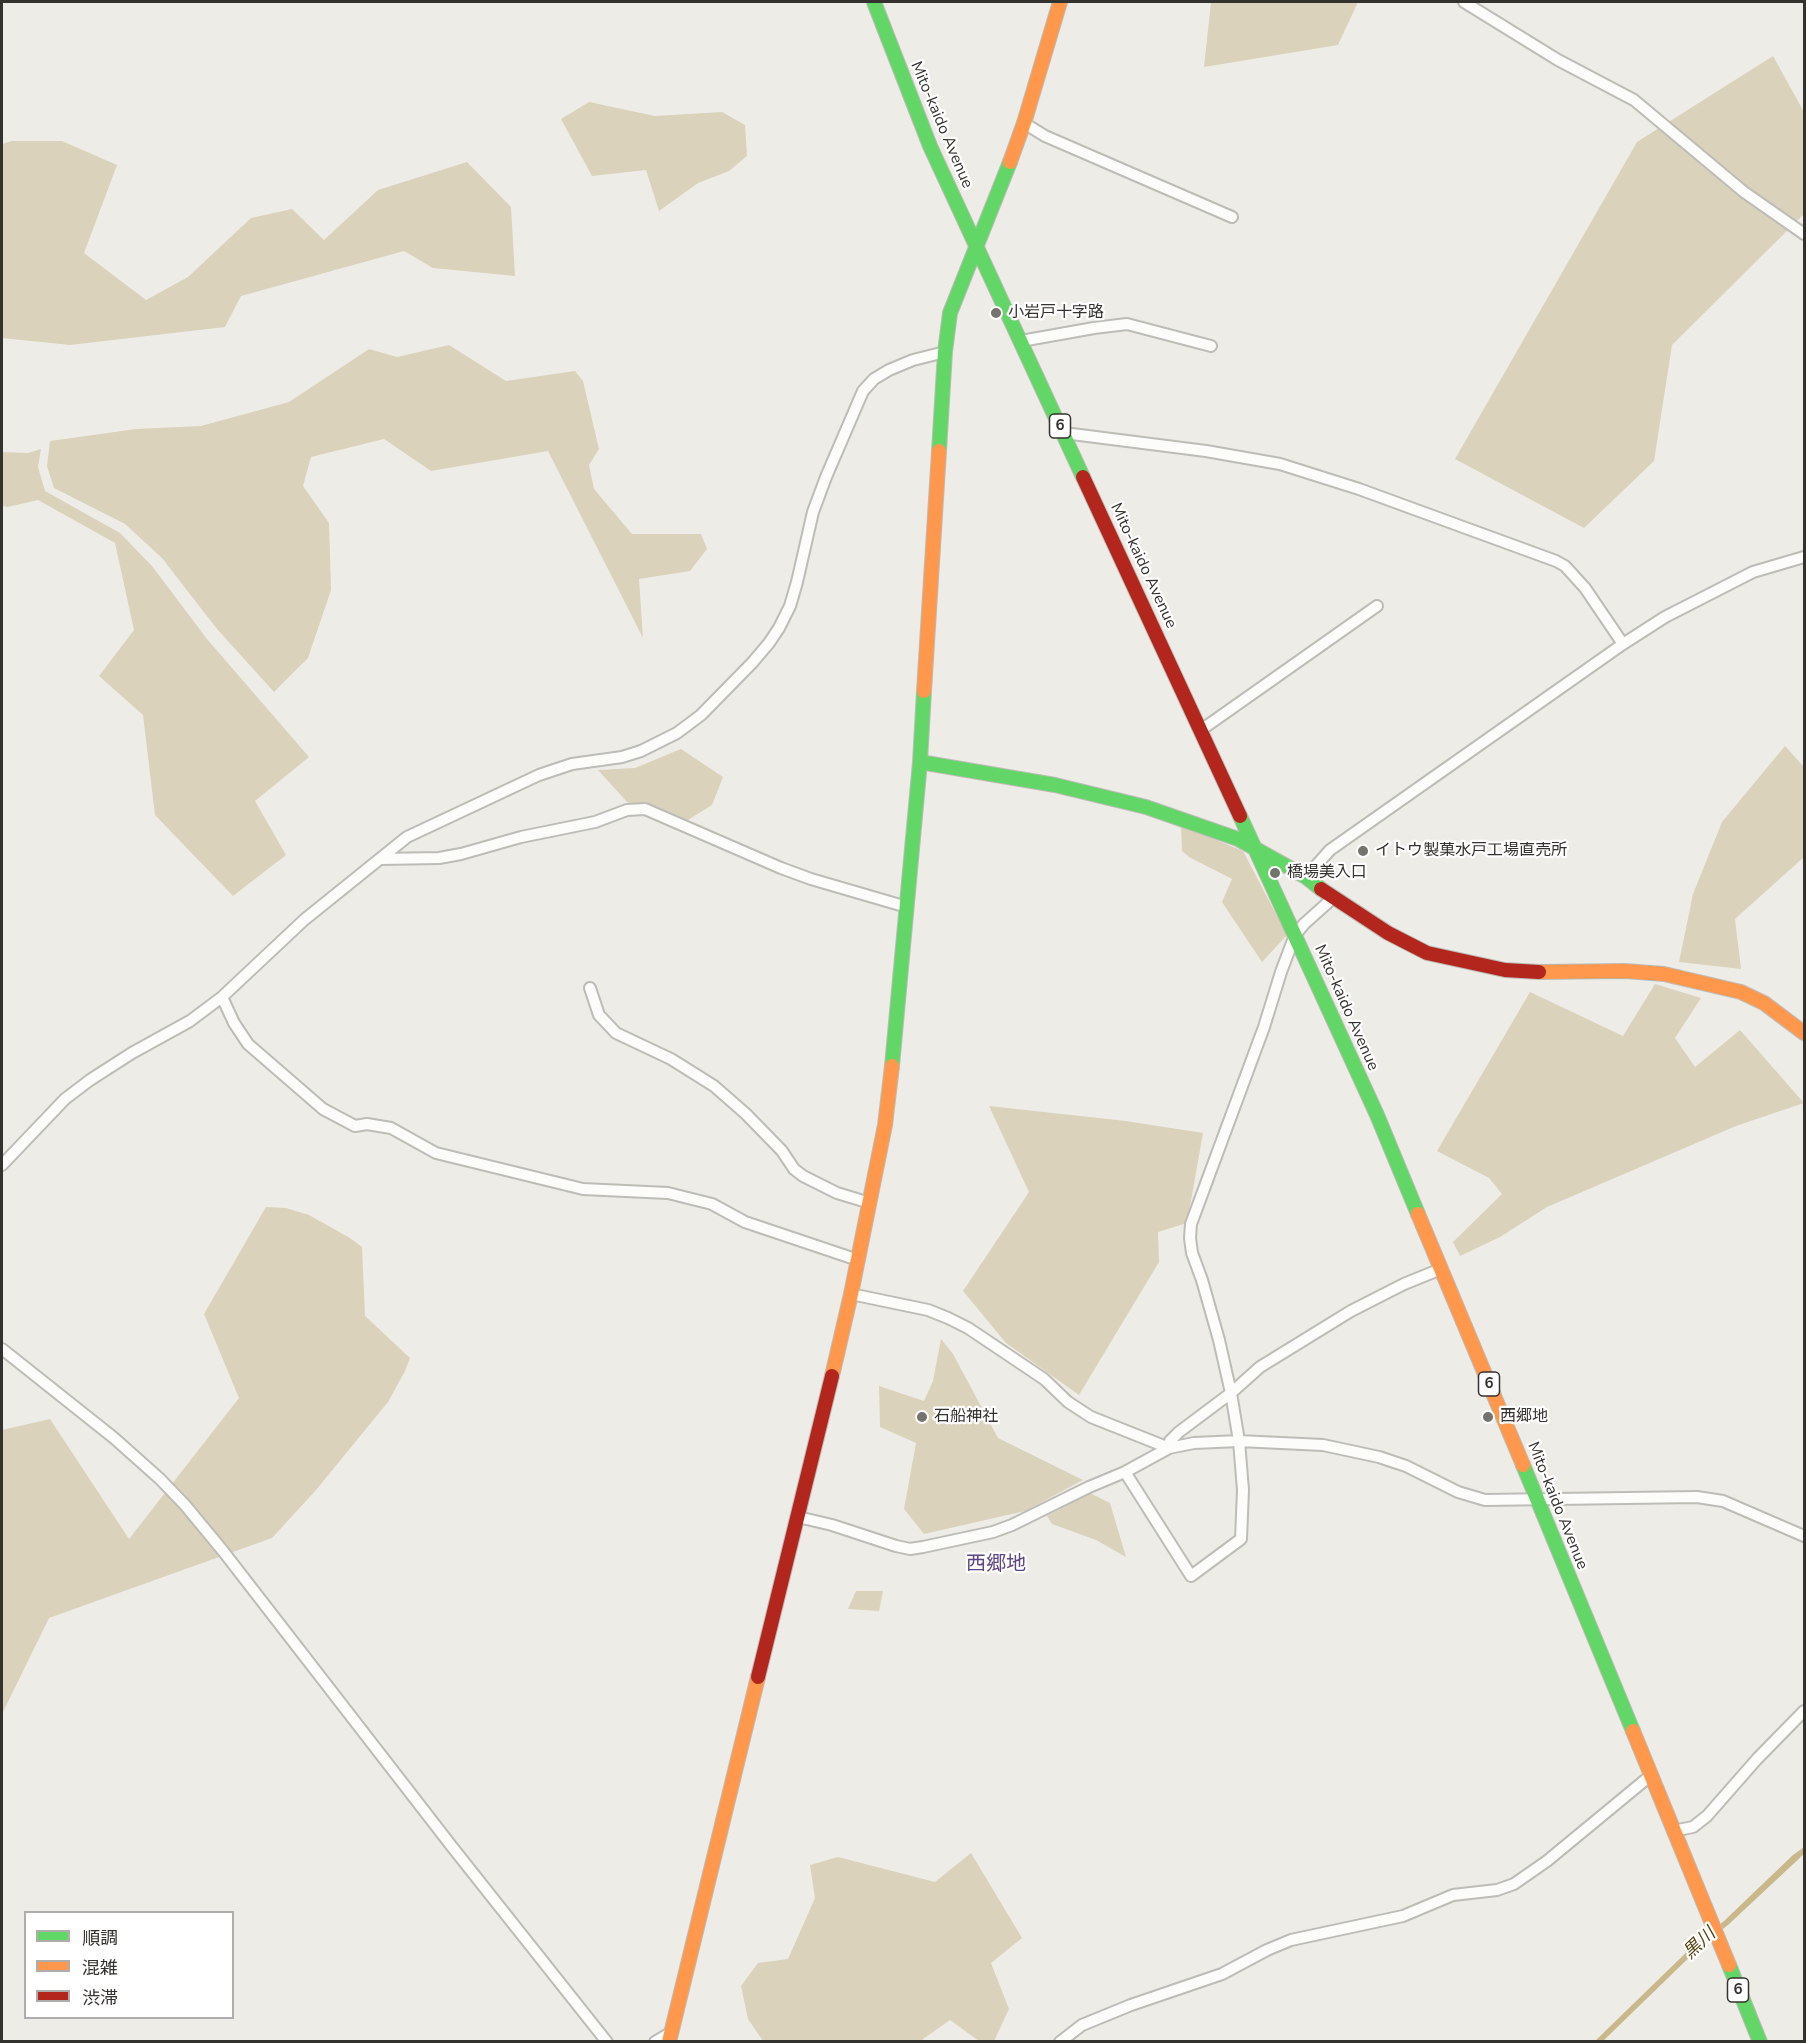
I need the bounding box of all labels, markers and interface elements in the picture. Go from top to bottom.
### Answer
street label: Mito-kaido Avenue [906,59,976,191]
place label: 小岩戸十字路 [1008,303,1104,323]
marker: 小岩戸十字路 [989,306,1003,320]
road number: 6 [1050,414,1070,438]
street label: Mito-kaido Avenue [1106,500,1180,632]
place label: イトウ製菓水戸工場直売所 [1375,841,1567,861]
marker: イトウ製菓水戸工場直売所 [1356,844,1370,858]
place label: 橋場美入口 [1287,863,1367,883]
marker: 橋場美入口 [1268,866,1282,880]
street label: Mito-kaido Avenue [1310,942,1382,1074]
road number: 6 [1478,1372,1500,1396]
place label: 石船神社 [934,1407,998,1427]
place label: 西郷地 [1500,1407,1548,1427]
marker: 石船神社 [915,1410,929,1424]
marker: 西郷地 [1481,1410,1495,1424]
street label: Mito-kaido Avenue [1523,1439,1591,1573]
district label: 西郷地 [966,1553,1026,1577]
legend [24,1911,234,2019]
water label: 黒川 [1679,1924,1721,1964]
text: 順調 [82,1926,118,1950]
text: 混雑 [82,1956,118,1980]
road number: 6 [1728,1978,1748,2002]
text: 渋滞 [82,1986,118,2010]

